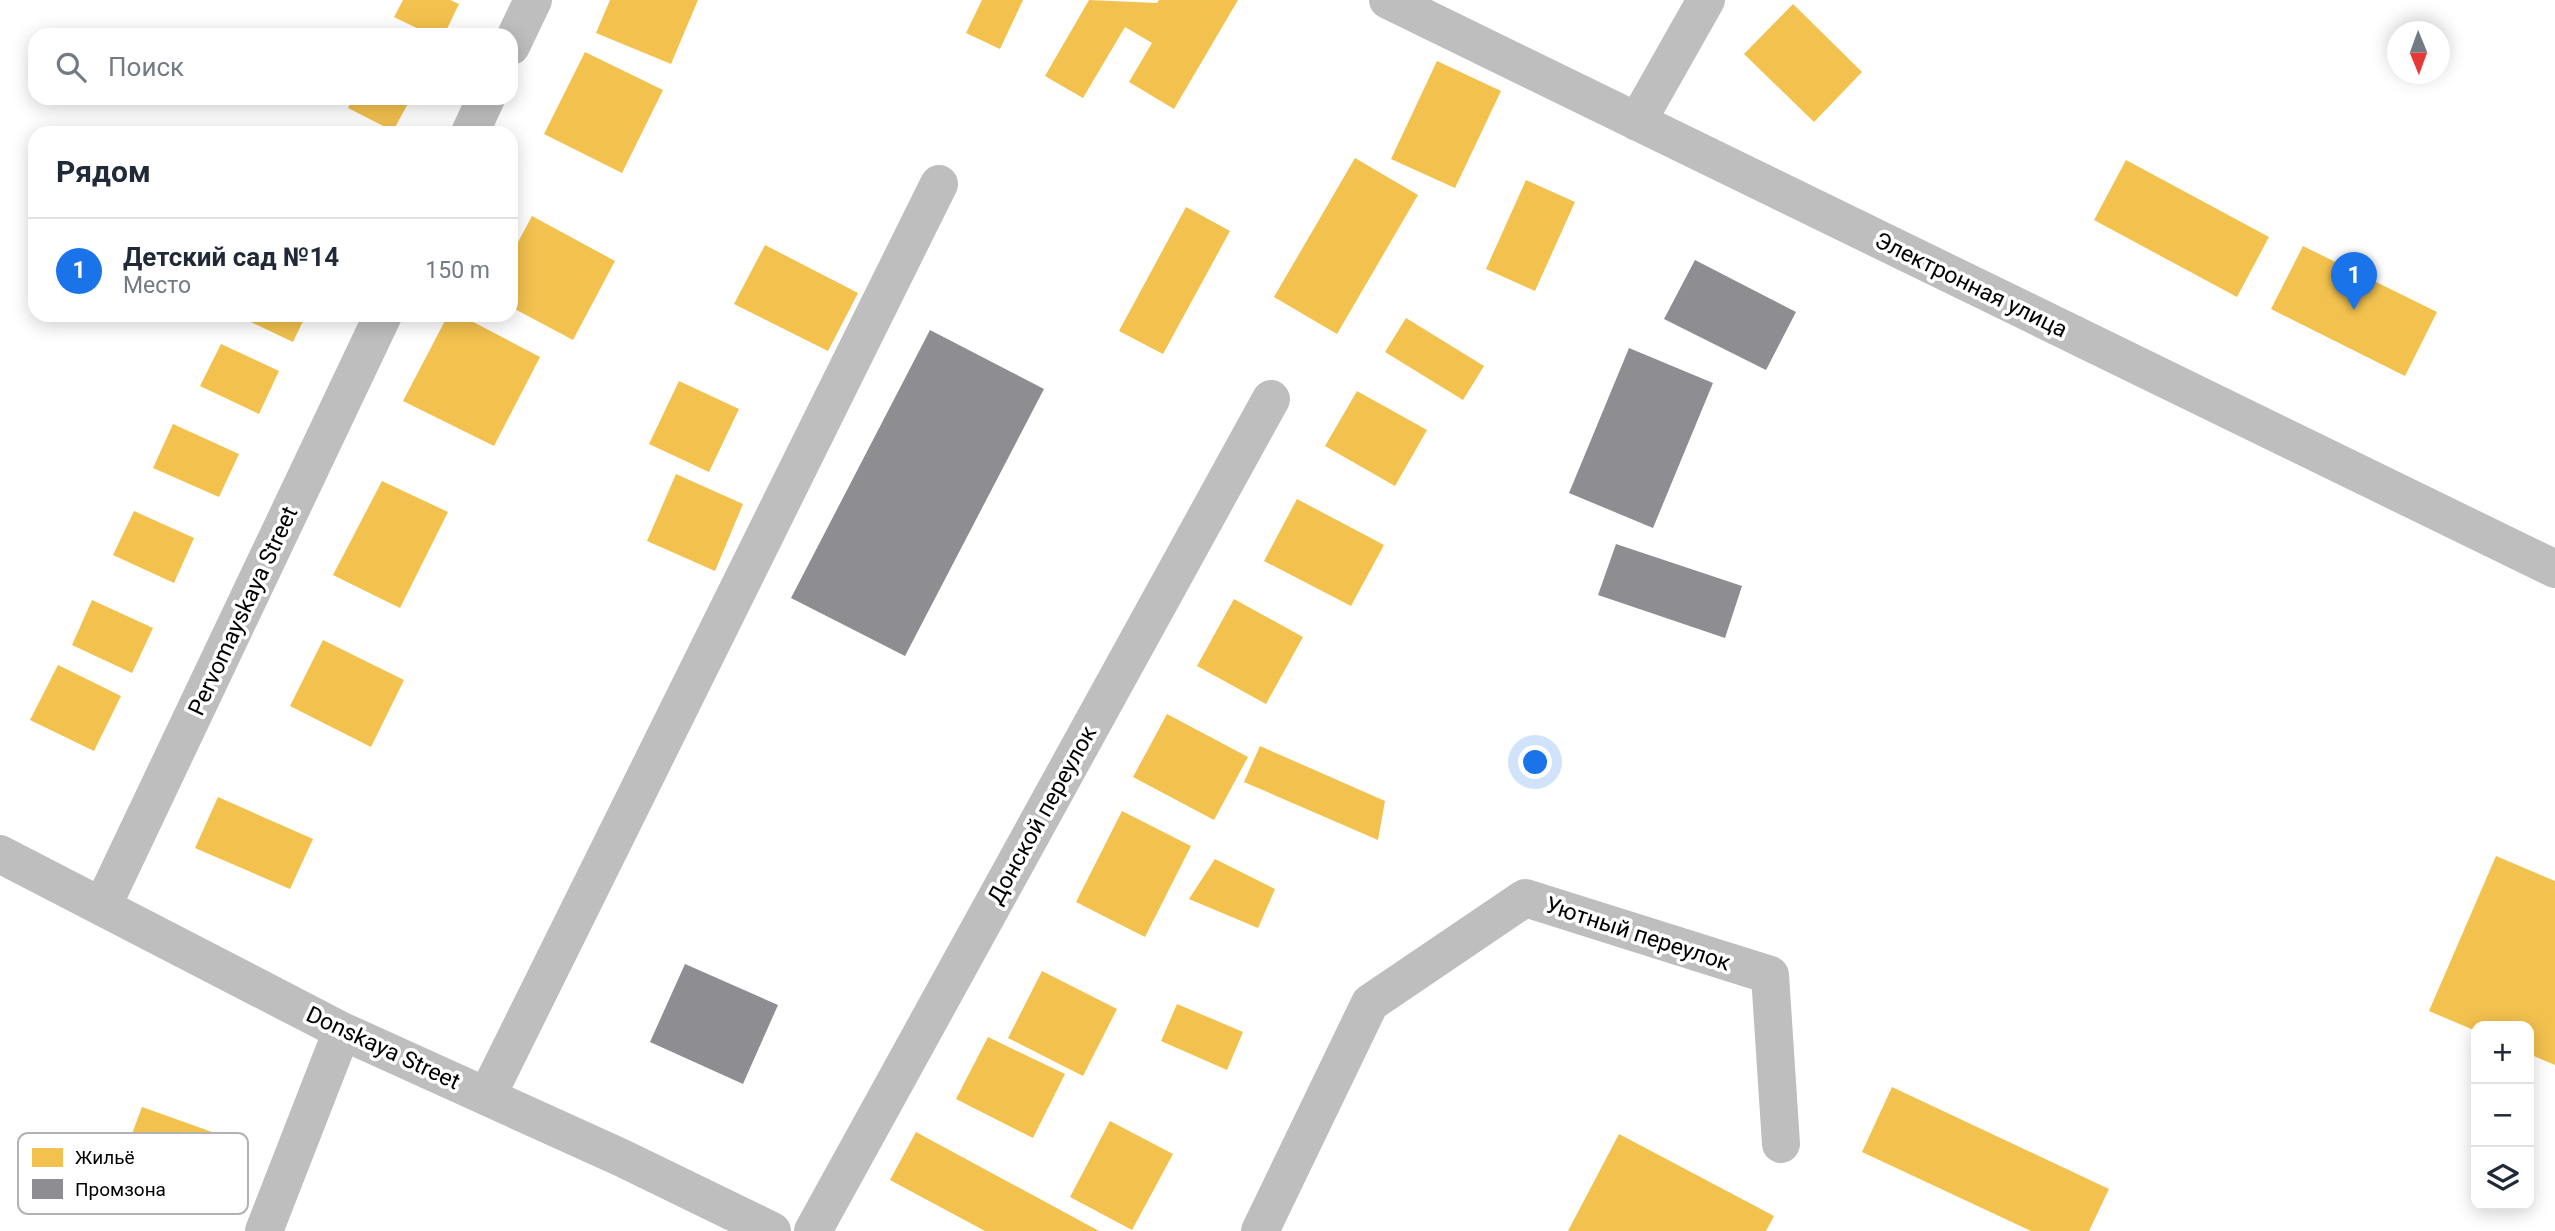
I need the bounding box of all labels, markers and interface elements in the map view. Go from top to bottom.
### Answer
north arrow [2387,21,2450,84]
search box [28,28,518,105]
icon: search [52,48,90,86]
text: Поиск [108,52,184,82]
text: Рядом [56,154,151,189]
street label: Электронная улица [1870,227,2072,343]
text: Детский сад №14 [123,242,339,272]
pin: 1 [2331,252,2377,310]
text: 1 [72,257,86,284]
text: 150 m [425,257,490,284]
text: Место [123,272,191,299]
street label: Pervomayskaya Street [183,502,303,720]
street label: Донской переулок [982,721,1102,909]
your location [1518,745,1552,779]
street label: Уютный переулок [1542,891,1734,977]
street label: Donskaya Street [302,1001,464,1095]
map controls [2471,1021,2534,1210]
button: + [2471,1021,2534,1084]
button: − [2471,1084,2534,1147]
legend [18,1133,248,1214]
text: Жильё [75,1146,135,1169]
button: layers [2471,1147,2534,1210]
text: Промзона [75,1178,166,1201]

